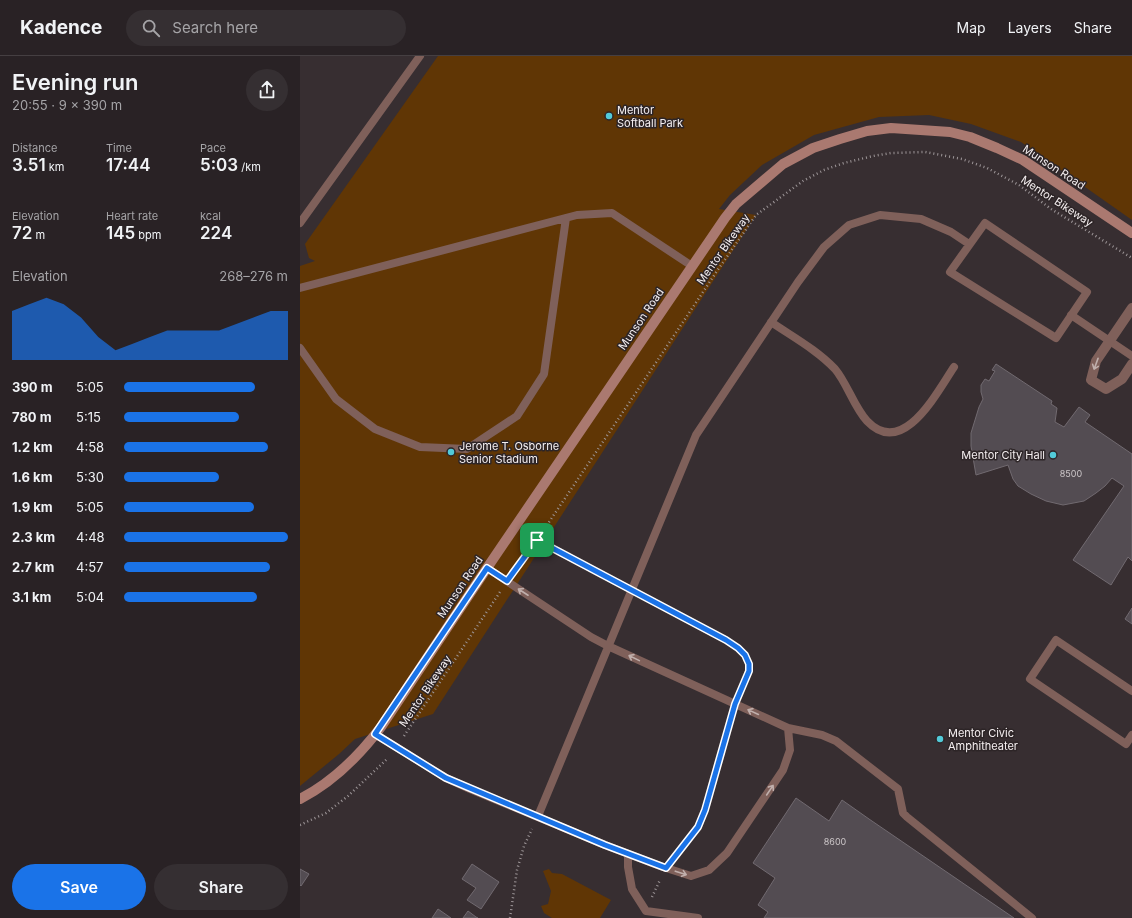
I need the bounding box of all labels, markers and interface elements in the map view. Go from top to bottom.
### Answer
search box [126,10,406,46]
text: Kadence [20,16,102,39]
icon: search [140,17,162,39]
text: Search here [172,18,258,37]
text: Map [957,19,986,36]
text: Layers [1008,19,1052,36]
text: Share [1074,19,1112,36]
text: Evening run [12,69,138,95]
button: share [246,69,288,111]
text: 20:55 · 9 × 390 m [12,97,122,113]
place label: Mentor Softball Park [617,103,683,130]
marker: Mentor Softball Park [604,111,614,121]
text: Distance [12,141,57,155]
text: Time [106,141,132,155]
text: Pace [200,141,226,155]
street label: Munson Road [1020,142,1088,192]
text: 3.51 [12,155,46,175]
text: 17:44 [106,155,150,175]
text: 5:03 [200,155,238,175]
text: km [46,160,64,174]
text: /km [238,160,261,174]
street label: Mentor Bikeway [1018,172,1096,230]
text: Elevation [12,209,59,223]
text: Heart rate [106,209,158,223]
text: kcal [200,209,221,223]
street label: Mentor Bikeway [693,211,753,287]
text: 72 [12,223,32,243]
text: 145 [106,223,135,243]
text: 224 [200,223,232,243]
text: m [32,228,45,242]
text: bpm [135,228,161,242]
text: Elevation [12,268,68,284]
text: 268–276 m [219,268,288,284]
street label: Munson Road [615,285,667,353]
one-way arrow [1092,358,1099,371]
text: 390 m [12,379,53,395]
text: 5:05 [76,379,104,395]
text: 780 m [12,409,52,425]
text: 5:15 [76,409,101,425]
text: 1.2 km [12,439,53,455]
text: 4:58 [76,439,104,455]
place label: Jerome T. Osborne Senior Stadium [459,439,559,466]
marker: Jerome T. Osborne Senior Stadium [446,447,456,457]
place label: Mentor City Hall [961,448,1045,462]
marker: Mentor City Hall [1048,450,1058,460]
house number: 8500 [1060,468,1083,479]
text: 1.6 km [12,469,53,485]
text: 5:30 [76,469,104,485]
text: 1.9 km [12,499,53,515]
text: 5:05 [76,499,104,515]
pin [520,523,554,557]
text: 2.3 km [12,529,55,545]
text: 4:48 [76,529,105,545]
icon: arrive [526,529,548,551]
street label: Munson Road [434,553,486,621]
text: 2.7 km [12,559,54,575]
text: 4:57 [76,559,103,575]
one-way arrow [518,588,529,596]
text: 3.1 km [12,589,51,605]
text: 5:04 [76,589,104,605]
street label: Mentor Bikeway [396,653,454,729]
one-way arrow [629,654,641,661]
one-way arrow [747,708,759,715]
place label: Mentor Civic Amphitheater [948,726,1018,753]
marker: Mentor Civic Amphitheater [935,734,945,744]
one-way arrow [766,784,774,796]
house number: 8600 [824,836,847,847]
button: Save [12,864,146,910]
button: Share [154,864,288,910]
one-way arrow [675,869,687,877]

